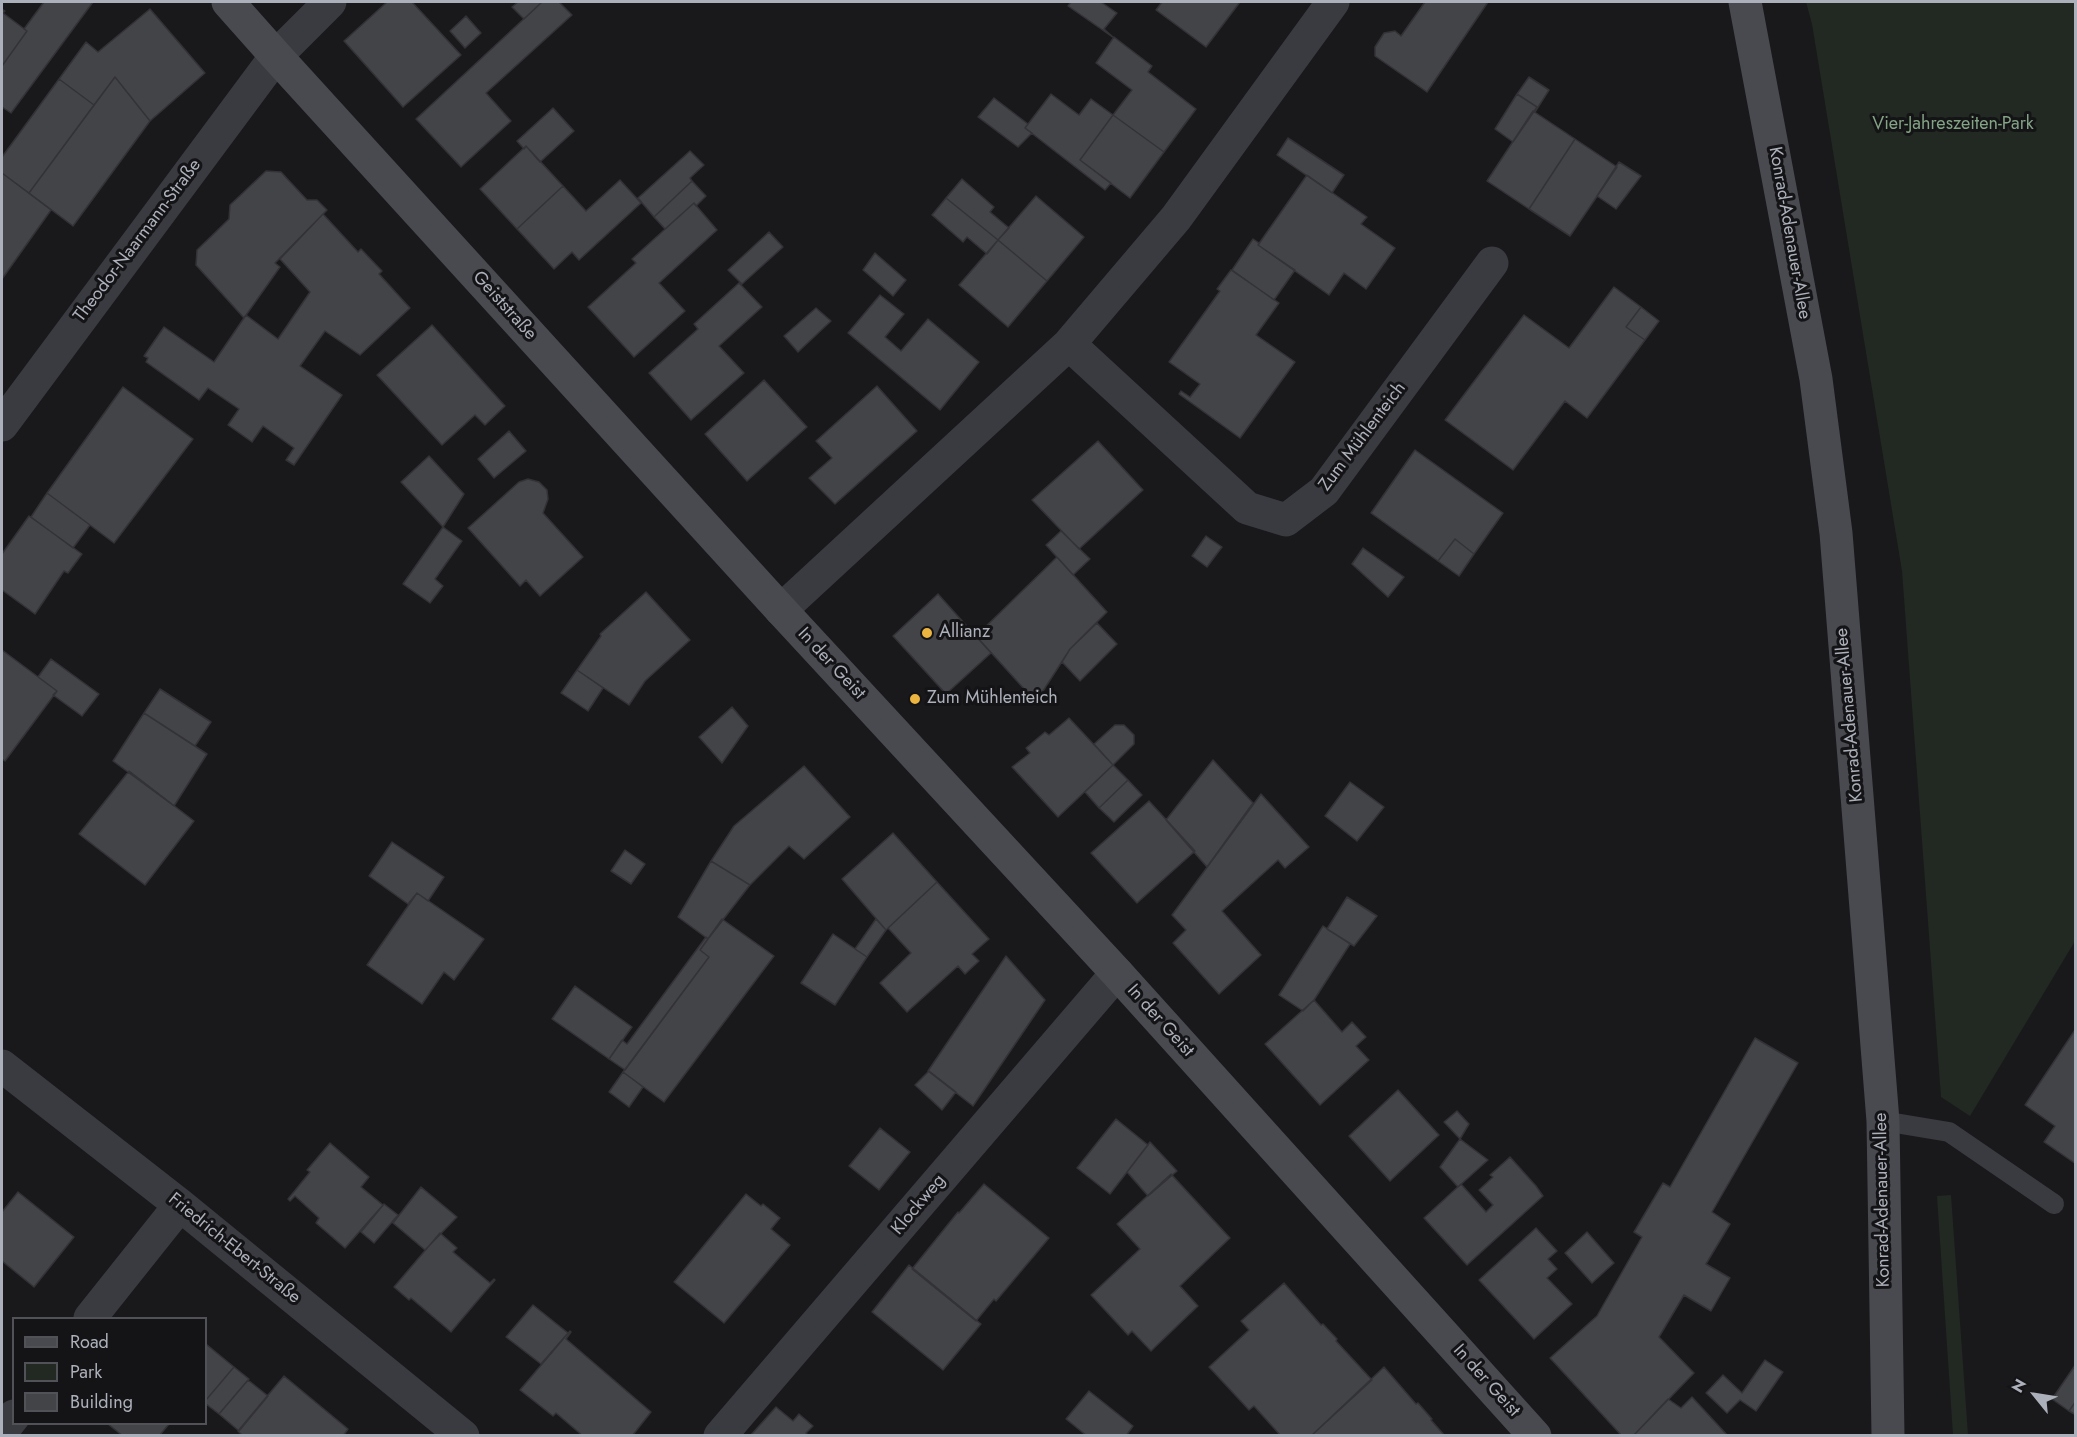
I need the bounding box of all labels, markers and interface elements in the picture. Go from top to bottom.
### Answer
park label: Vier-Jahreszeiten-Park [1872,114,2034,136]
street label: Konrad-Adenauer-Allee [1763,145,1815,321]
street label: Theodor-Naarmann-Straße [70,155,206,327]
street label: Geiststraße [467,267,541,345]
street label: Zum Mühlenteich [1315,378,1411,496]
place label: Allianz [939,622,990,644]
street label: In der Geist [792,624,870,704]
marker: Allianz [920,626,934,640]
street label: Konrad-Adenauer-Allee [1832,627,1868,803]
place label: Zum Mühlenteich [927,688,1058,710]
marker: Zum Mühlenteich [908,692,922,706]
street label: In der Geist [1122,980,1198,1062]
street label: Konrad-Adenauer-Allee [1871,1112,1895,1288]
street label: Klockweg [887,1170,951,1240]
street label: Friedrich-Ebert-Straße [164,1189,304,1309]
legend [12,1317,207,1425]
text: Road [70,1329,109,1355]
street label: In der Geist [1448,1340,1524,1422]
text: Park [70,1359,102,1385]
north arrow [2005,1365,2065,1425]
text: N [2006,1374,2032,1397]
text: Building [70,1389,133,1415]

